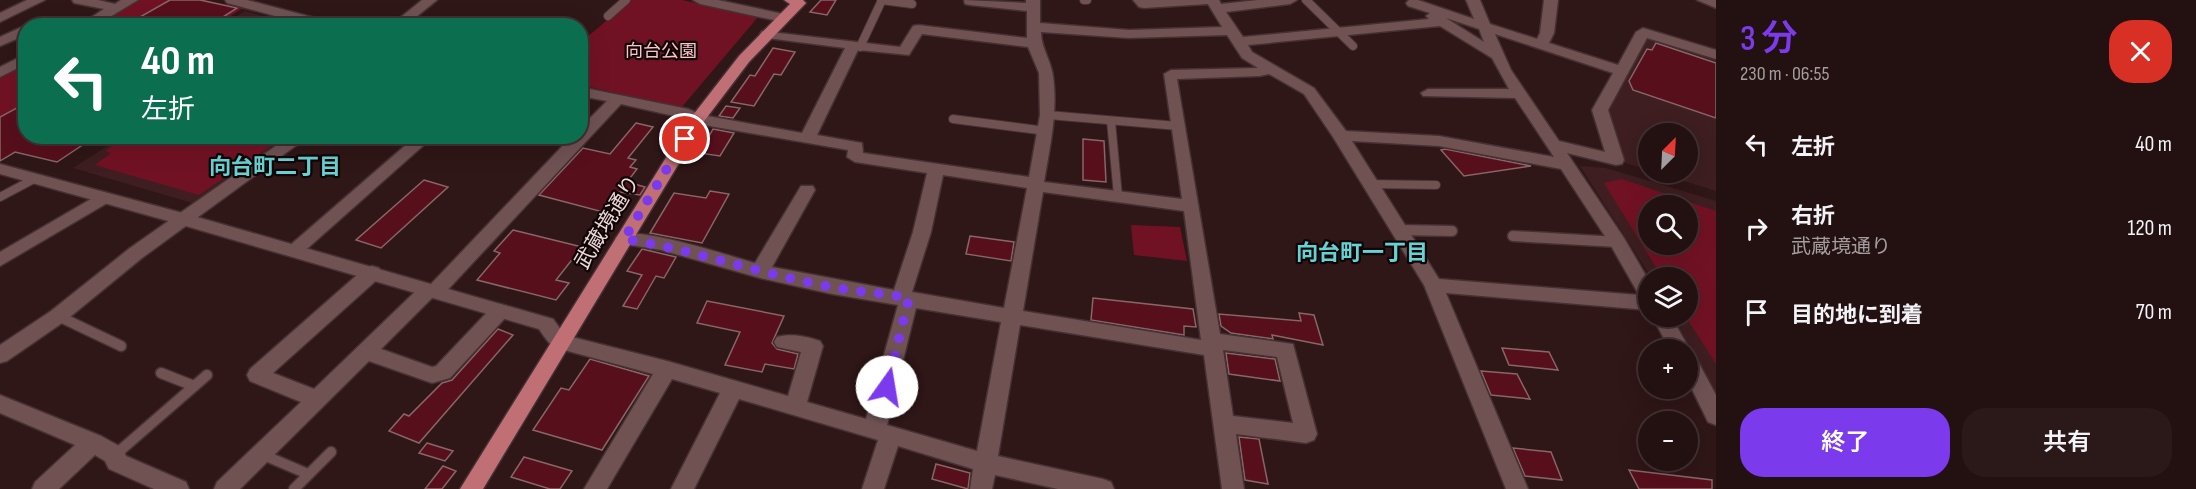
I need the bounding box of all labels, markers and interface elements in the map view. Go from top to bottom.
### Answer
text: 3 分 [1740,18,1797,61]
button: close [2109,20,2172,83]
text: 40 m [141,36,215,87]
park label: 向台公園 [625,41,697,62]
icon: left [42,42,120,120]
text: 230 m · 06:55 [1740,62,1829,86]
text: 左折 [141,94,195,126]
pin [659,113,710,164]
icon: arrive [668,122,701,155]
north arrow [1638,123,1698,183]
map controls [1638,123,1698,471]
icon: left [1740,128,1773,161]
text: 40 m [2135,131,2172,158]
text: 左折 [1791,134,1835,161]
district label: 向台町二丁目 [209,154,341,181]
street label: 武蔵境通り [570,171,645,274]
button: search [1638,195,1698,255]
text: 右折 [1791,203,1835,230]
icon: right [1740,212,1773,245]
text: 120 m [2128,215,2172,242]
text: 武蔵境通り [1791,235,1891,259]
district label: 向台町一丁目 [1296,240,1428,267]
button: layers [1638,267,1698,327]
icon: arrive [1740,296,1773,329]
text: 70 m [2136,299,2172,326]
text: 目的地に到着 [1791,302,1923,329]
button: + [1638,339,1698,399]
position arrow [855,355,919,419]
button: 終了 [1740,408,1950,477]
button: 共有 [1962,408,2172,477]
button: − [1638,411,1698,471]

